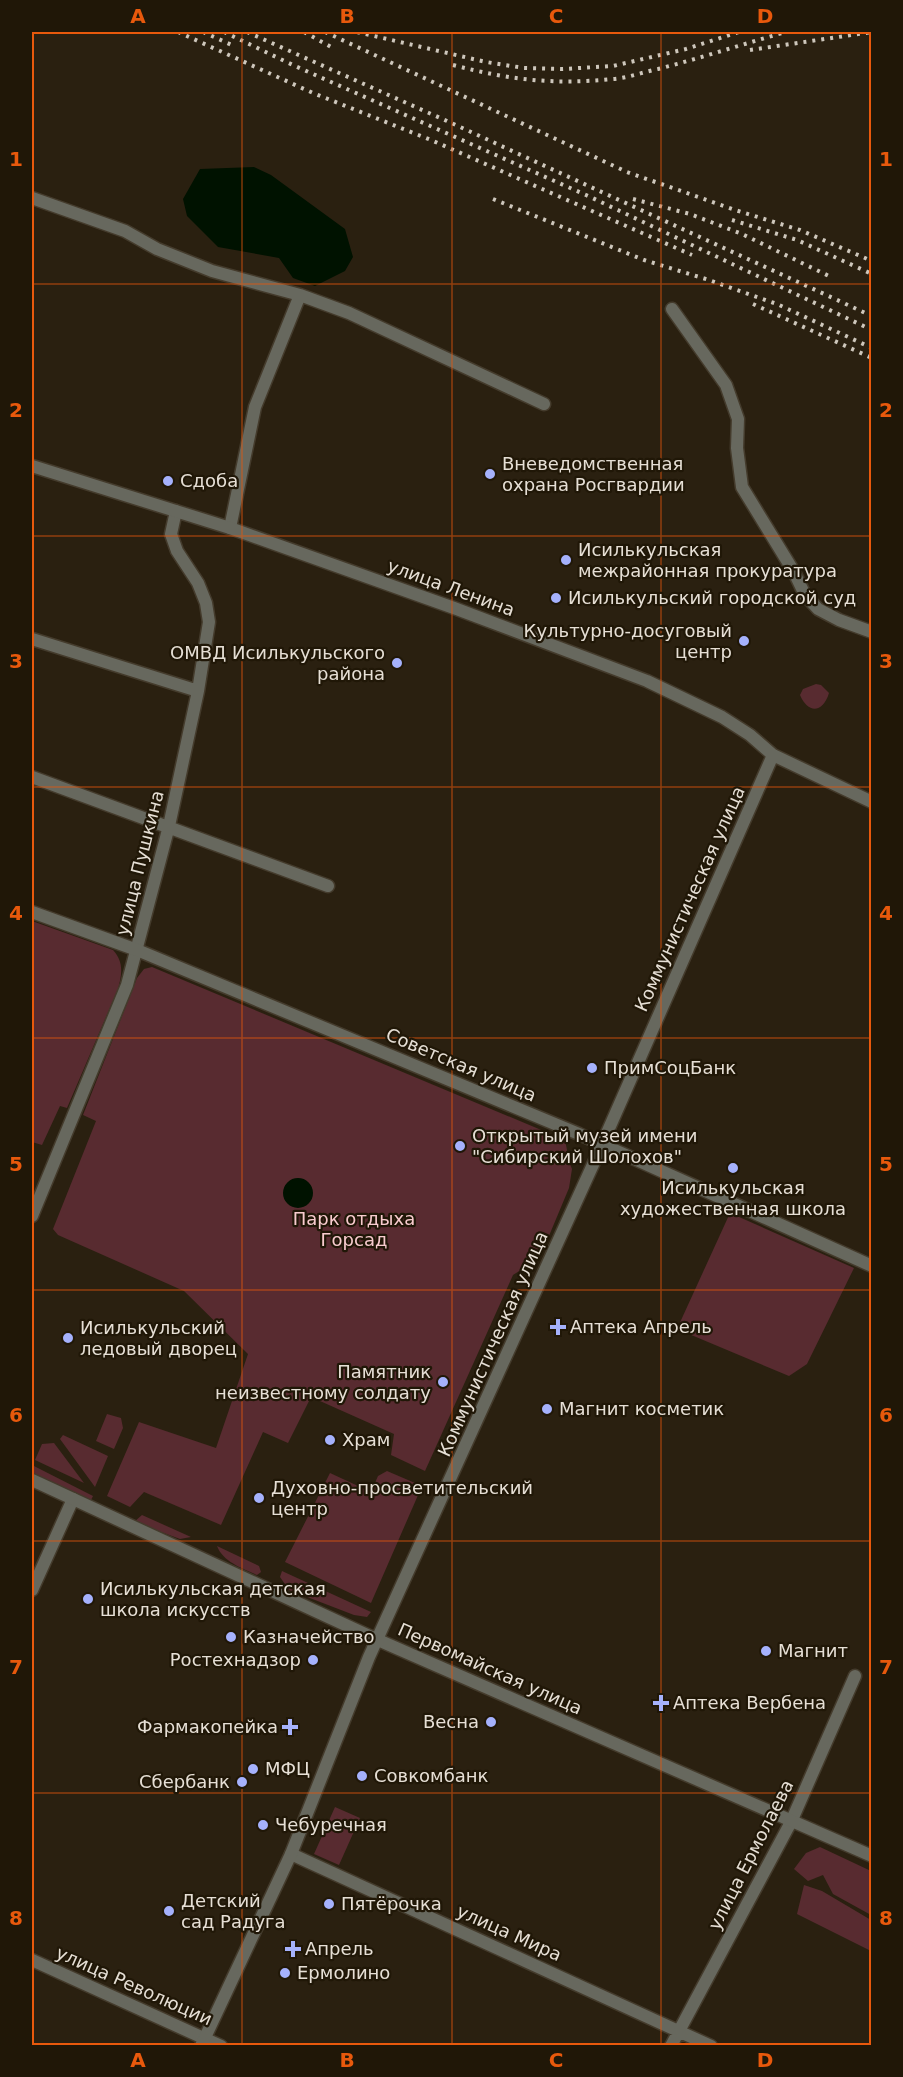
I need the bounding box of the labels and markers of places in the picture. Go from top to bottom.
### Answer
place label: Вневедомственная охрана Росгвардии [502,453,685,495]
marker: Вневедомственная охрана Росгвардии [483,467,497,481]
place label: Сдоба [180,470,238,491]
marker: Сдоба [161,474,175,488]
place label: Исилькульская межрайонная прокуратура [578,539,837,581]
marker: Исилькульская межрайонная прокуратура [559,553,573,567]
place label: Исилькульский городской суд [568,587,856,608]
marker: Исилькульский городской суд [549,591,563,605]
place label: Культурно-досуговый центр [524,620,732,662]
marker: Культурно-досуговый центр [737,634,751,648]
place label: ОМВД Исилькульского района [170,642,385,684]
marker: ОМВД Исилькульского района [390,656,404,670]
place label: ПримСоцБанк [604,1057,736,1078]
marker: ПримСоцБанк [585,1061,599,1075]
place label: Открытый музей имени "Сибирский Шолохов" [472,1125,697,1167]
marker: Открытый музей имени "Сибирский Шолохов" [453,1139,467,1153]
marker: Исилькульская художественная школа [726,1161,740,1175]
place label: Исилькульская художественная школа [620,1177,846,1219]
place label: Аптека Апрель [570,1316,712,1337]
place label: Исилькульский ледовый дворец [80,1317,237,1359]
marker: Аптека Апрель [551,1320,565,1334]
marker: Исилькульский ледовый дворец [61,1331,75,1345]
place label: Памятник неизвестному солдату [215,1361,431,1403]
marker: Памятник неизвестному солдату [436,1375,450,1389]
place label: Магнит косметик [559,1398,724,1419]
marker: Магнит косметик [540,1402,554,1416]
place label: Храм [342,1429,390,1450]
marker: Храм [323,1433,337,1447]
place label: Духовно-просветительский центр [271,1477,533,1519]
marker: Духовно-просветительский центр [252,1491,266,1505]
place label: Исилькульская детская школа искусств [100,1578,326,1620]
marker: Исилькульская детская школа искусств [81,1592,95,1606]
place label: Казначейство [243,1626,375,1647]
marker: Казначейство [224,1630,238,1644]
place label: Магнит [778,1640,848,1661]
marker: Магнит [759,1644,773,1658]
place label: Ростехнадзор [170,1649,301,1670]
marker: Ростехнадзор [306,1653,320,1667]
place label: Аптека Вербена [673,1692,826,1713]
marker: Аптека Вербена [654,1696,668,1710]
place label: Весна [423,1711,479,1732]
marker: Весна [484,1715,498,1729]
place label: Фармакопейка [137,1716,278,1737]
marker: Фармакопейка [283,1720,297,1734]
place label: МФЦ [265,1758,310,1779]
marker: МФЦ [246,1762,260,1776]
place label: Совкомбанк [374,1765,489,1786]
marker: Совкомбанк [355,1769,369,1783]
place label: Сбербанк [139,1771,230,1792]
marker: Сбербанк [235,1775,249,1789]
place label: Чебуречная [275,1814,387,1835]
marker: Чебуречная [256,1818,270,1832]
place label: Детский сад Радуга [181,1890,286,1932]
place label: Пятёрочка [341,1893,442,1914]
marker: Пятёрочка [322,1897,336,1911]
marker: Детский сад Радуга [162,1904,176,1918]
place label: Апрель [305,1938,374,1959]
marker: Апрель [286,1942,300,1956]
place label: Ермолино [297,1962,390,1983]
marker: Ермолино [278,1966,292,1980]

